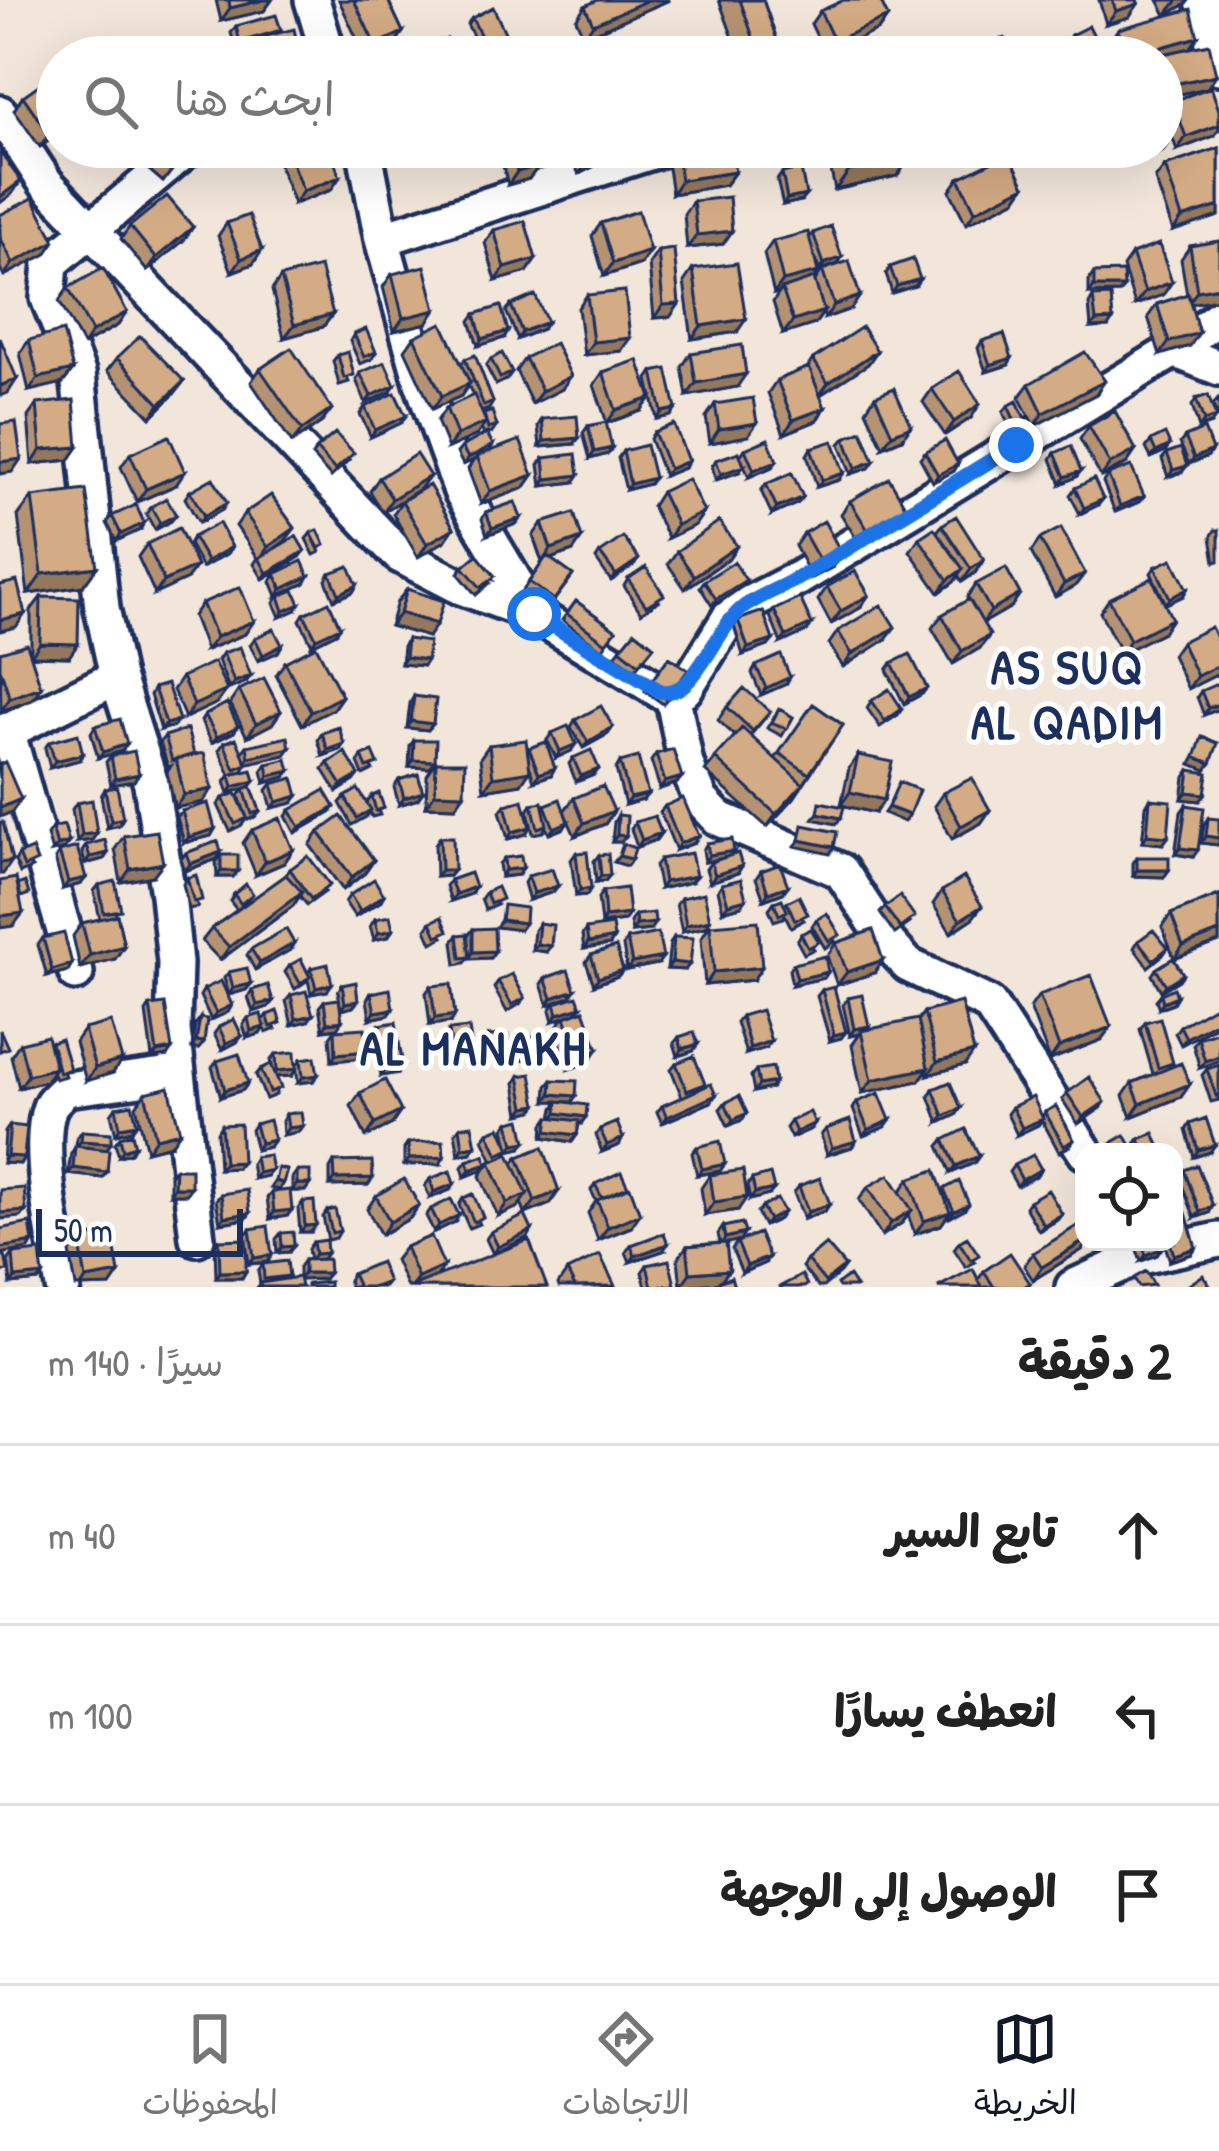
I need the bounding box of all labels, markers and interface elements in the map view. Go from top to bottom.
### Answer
search box [36,36,1183,168]
text: ابحث هنا [174,68,335,129]
icon: search [78,69,144,135]
route end [989,418,1043,472]
route start [507,587,561,641]
district label: AS SUQ AL QADIM [971,634,1165,754]
district label: AL MANAKH [360,1015,588,1080]
map controls [1075,1143,1183,1251]
button: locate [1075,1143,1183,1251]
scale bar [36,1203,243,1256]
text: 50 m [54,1208,113,1252]
text: 2 دقيقة [1018,1326,1171,1395]
text: سيرًا · 140 m [48,1335,223,1388]
text: تابع السير [886,1500,1057,1561]
icon: ahead [1105,1502,1171,1568]
text: 40 m [48,1508,116,1561]
text: انعطف يسارًا [834,1680,1057,1741]
icon: left [1105,1682,1171,1748]
text: 100 m [48,1688,133,1741]
text: الوصول إلى الوجهة [720,1860,1057,1921]
icon: arrive [1105,1862,1171,1928]
tab: المحفوظات [142,2006,278,2132]
tab: الاتجاهات [562,2006,690,2132]
tab: الخريطة [974,2006,1077,2132]

